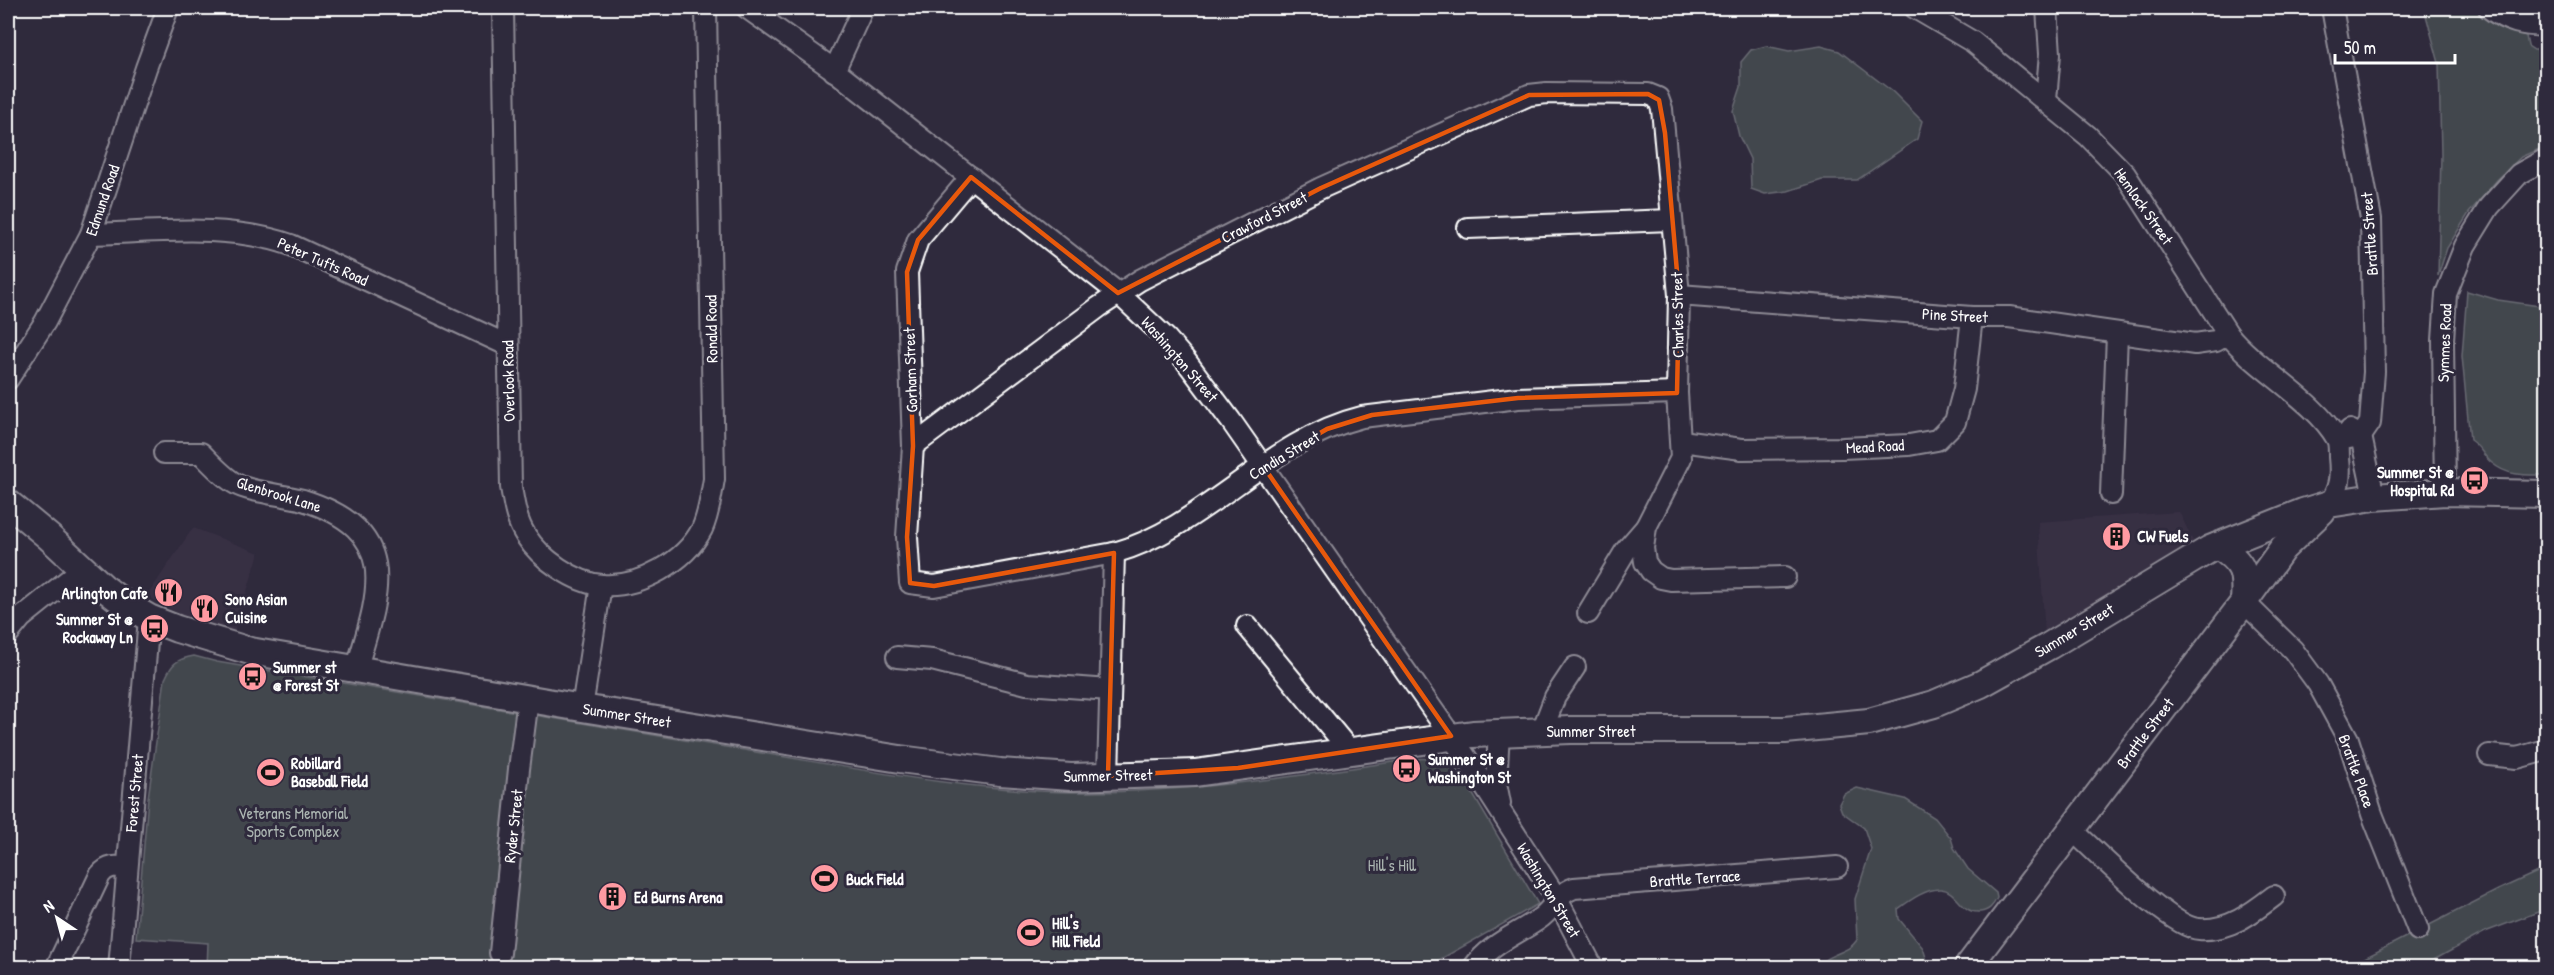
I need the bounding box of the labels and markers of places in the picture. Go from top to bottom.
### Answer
place label: Summer St @ Hospital Rd [2377,461,2455,502]
bus stop icon: Summer St @ Hospital Rd [2459,465,2491,497]
building icon: CW Fuels [2100,520,2132,552]
place label: CW Fuels [2137,525,2189,547]
restaurant icon: Arlington Cafe [153,577,185,609]
place label: Arlington Cafe [62,582,149,605]
place label: Sono Asian Cuisine [225,588,287,628]
restaurant icon: Sono Asian Cuisine [188,592,220,624]
place label: Summer St @ Rockaway Ln [56,608,133,649]
bus stop icon: Summer St @ Rockaway Ln [138,612,170,644]
place label: Summer st @ Forest St [273,656,339,696]
bus stop icon: Summer st @ Forest St [236,660,268,692]
place label: Summer St @ Washington St [1428,748,1511,789]
place label: Robillard Baseball Field [291,752,369,792]
bus stop icon: Summer St @ Washington St [1391,752,1423,784]
sports icon: Robillard Baseball Field [254,756,286,788]
sports icon: Buck Field [809,863,841,895]
place label: Buck Field [846,868,904,890]
building icon: Ed Burns Arena [597,881,629,913]
place label: Ed Burns Arena [634,886,723,908]
place label: Hill's Hill Field [1052,912,1101,952]
sports icon: Hill's Hill Field [1015,916,1047,948]

